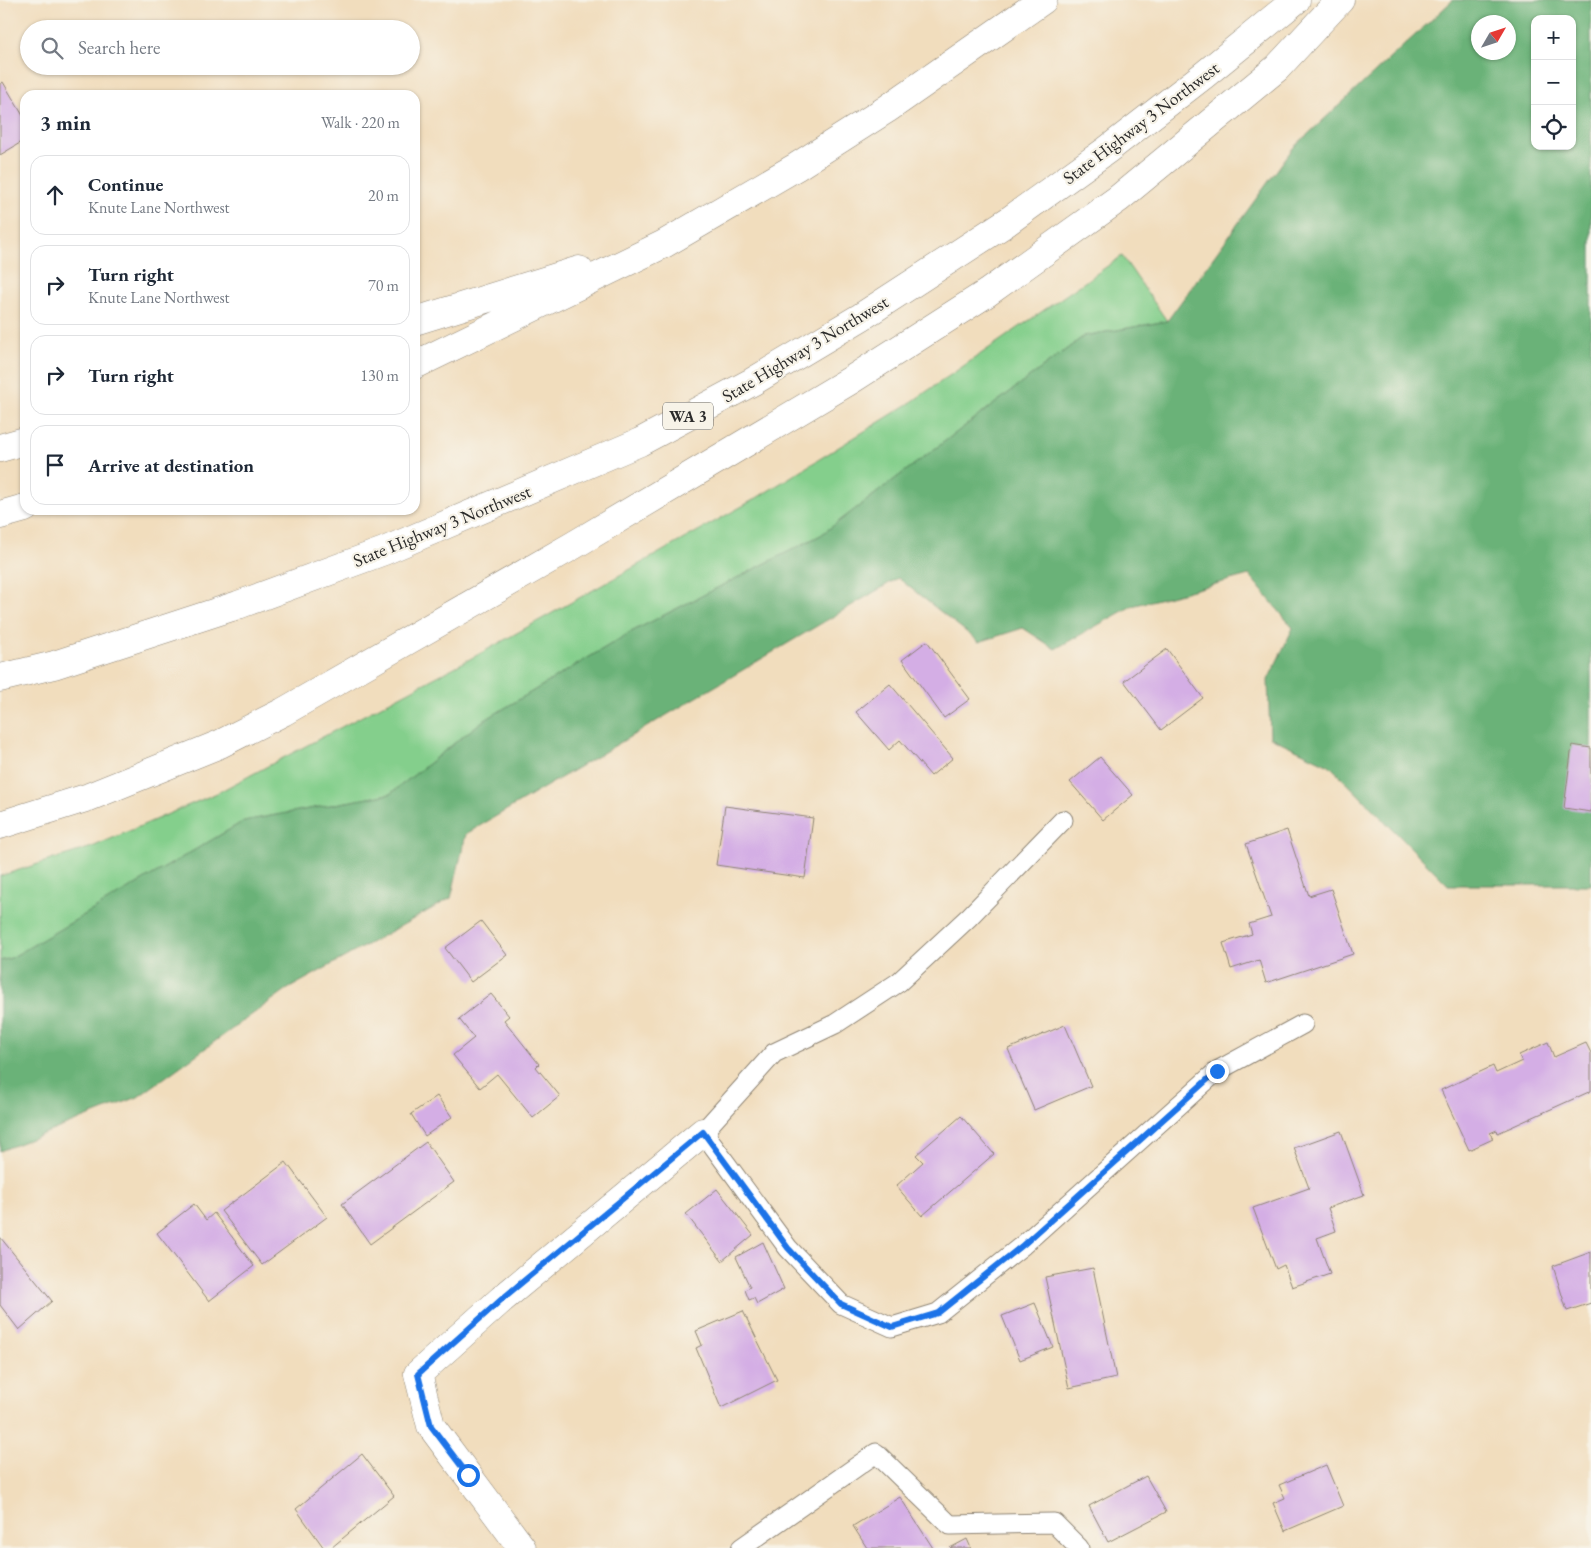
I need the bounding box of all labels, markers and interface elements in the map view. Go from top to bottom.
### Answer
north arrow [1471,15,1516,60]
map controls [1531,15,1576,150]
button: + [1531,15,1576,60]
search box [20,20,420,75]
icon: search [38,34,66,62]
text: Search here [78,35,160,60]
street label: State Highway 3 Northwest [1058,56,1224,189]
button: − [1531,60,1576,105]
button: locate [1531,105,1576,150]
text: 3 min [40,109,91,136]
text: Walk · 220 m [321,112,400,133]
text: Continue [88,172,163,197]
icon: ahead [41,181,69,209]
text: 20 m [368,185,399,206]
text: Knute Lane Northwest [88,197,230,218]
text: Turn right [88,262,174,287]
icon: right [41,271,69,299]
text: 70 m [368,275,399,296]
text: Knute Lane Northwest [88,287,230,308]
street label: State Highway 3 Northwest [717,290,892,407]
icon: right [41,361,69,389]
text: Turn right [88,363,174,388]
text: 130 m [360,365,399,386]
road number: WA 3 [663,402,713,430]
icon: arrive [41,451,69,479]
text: Arrive at destination [88,453,254,478]
street label: State Highway 3 Northwest [349,479,534,572]
route end [1206,1060,1229,1083]
route start [457,1464,480,1487]

